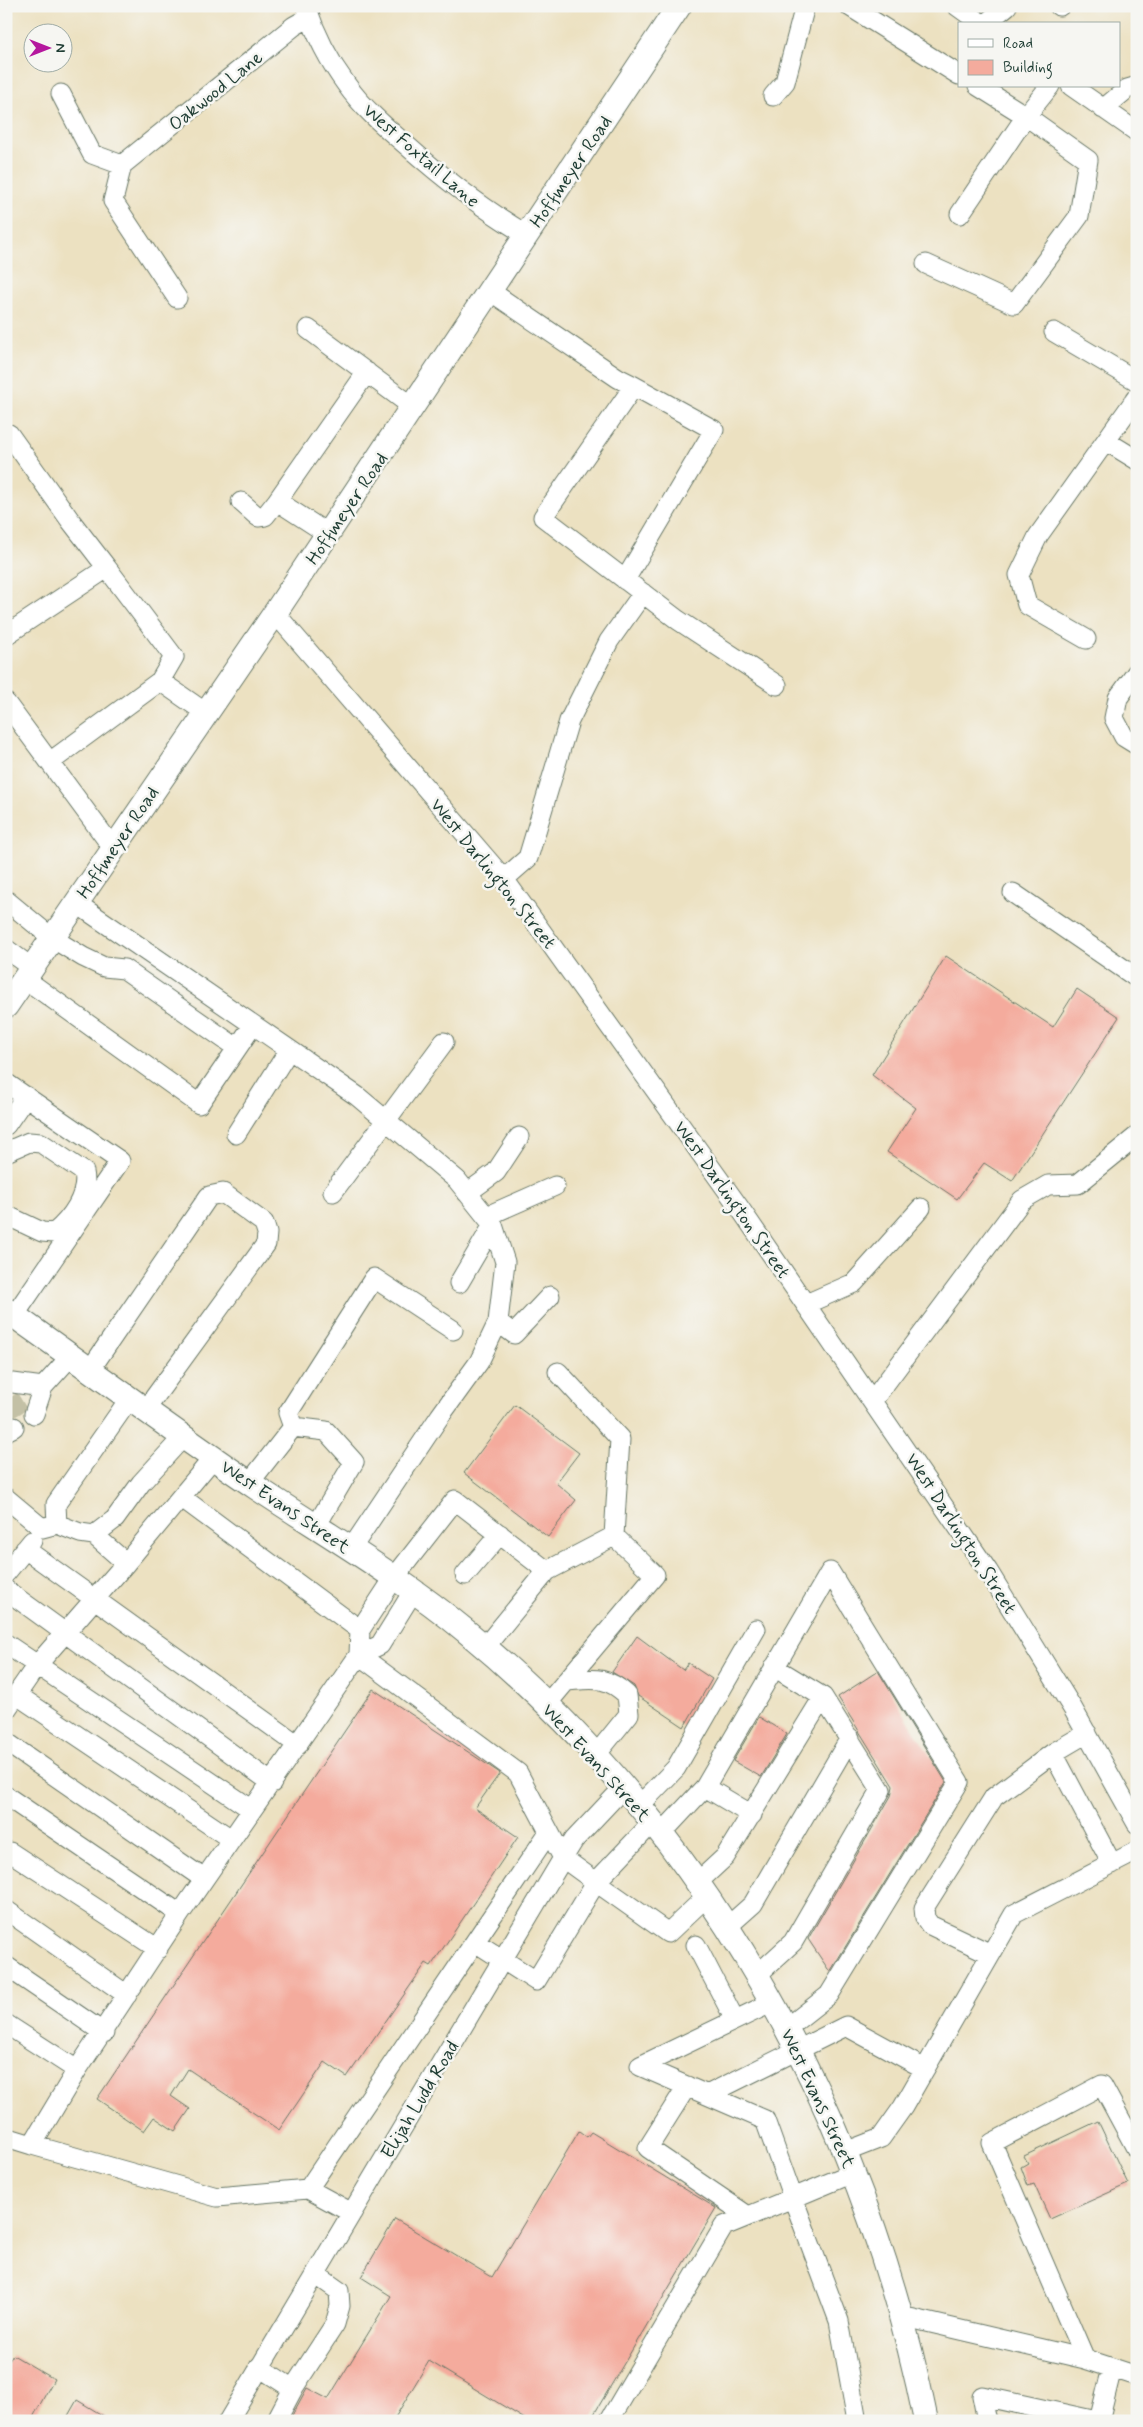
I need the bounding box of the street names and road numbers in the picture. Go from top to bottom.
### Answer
street label: Oakwood Lane [164,45,268,137]
street label: West Foxtail Lane [357,98,485,214]
street label: Hoffmeyer Road [524,111,618,233]
street label: Hoffmeyer Road [300,448,394,570]
street label: Hoffmeyer Road [71,782,165,904]
street label: West Darlington Street [422,793,561,956]
street label: West Darlington Street [665,1116,796,1285]
street label: West Darlington Street [897,1449,1022,1621]
street label: West Evans Street [216,1455,355,1560]
street label: West Evans Street [536,1699,656,1827]
street label: West Evans Street [774,2025,861,2172]
street label: Elijah Ludd Road [375,2036,465,2163]

